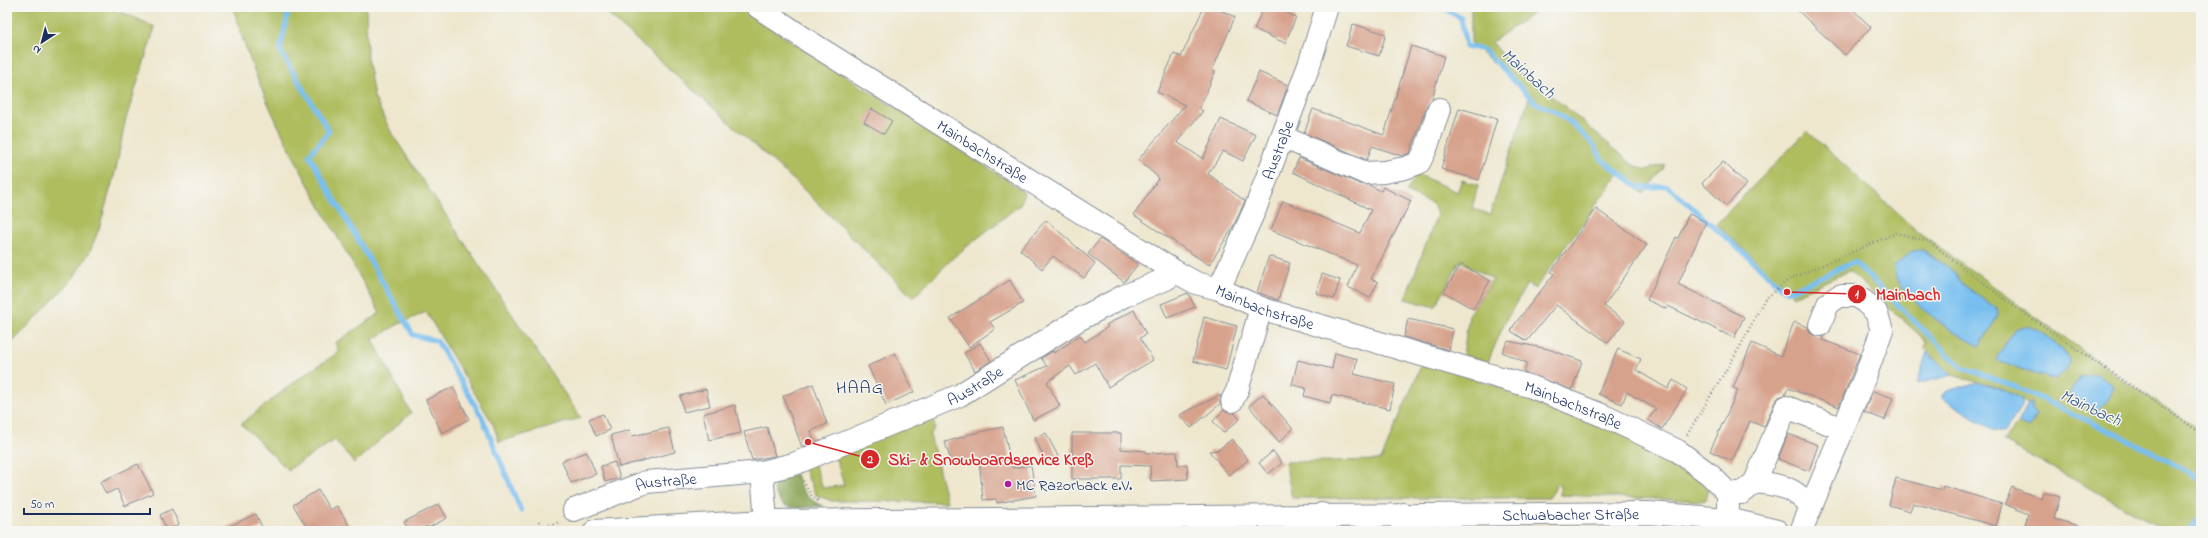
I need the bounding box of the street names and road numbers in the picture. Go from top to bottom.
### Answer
street label: Mainbachstraße [932,115,1033,191]
street label: Austraße [1257,117,1302,184]
street label: Mainbachstraße [1211,279,1317,337]
street label: Austraße [944,360,1009,413]
street label: Mainbachstraße [1522,376,1626,437]
street label: Austraße [632,468,698,499]
street label: Schwabacher Straße [1502,503,1640,528]

